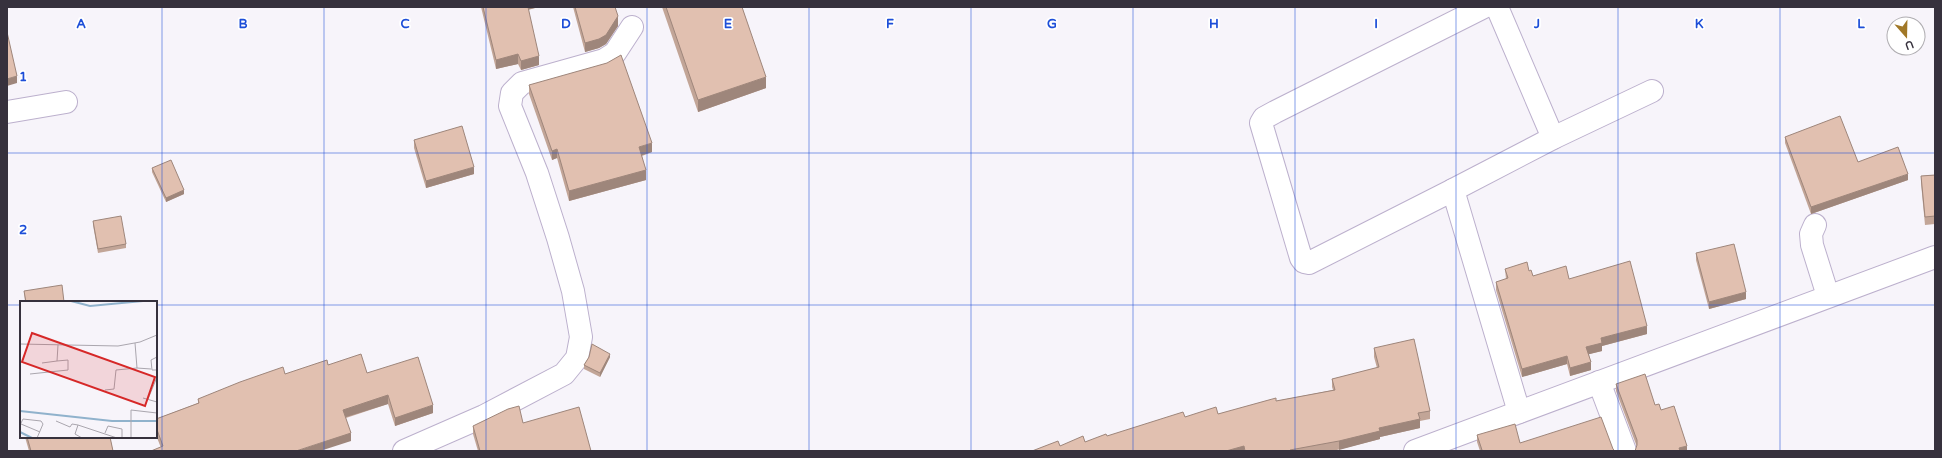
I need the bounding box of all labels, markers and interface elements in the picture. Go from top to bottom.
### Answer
text: A [76,16,86,32]
text: B [238,16,248,32]
text: C [400,16,410,32]
text: D [561,16,571,32]
text: E [724,16,732,32]
text: F [886,16,894,32]
text: G [1047,16,1057,32]
text: H [1209,16,1219,32]
text: I [1374,16,1378,32]
text: J [1533,16,1540,32]
text: K [1695,16,1704,32]
text: L [1857,16,1865,32]
north arrow [1886,16,1926,56]
text: U [1903,37,1915,52]
text: 1 [19,69,27,85]
text: 2 [19,222,27,238]
inset map [20,301,157,438]

